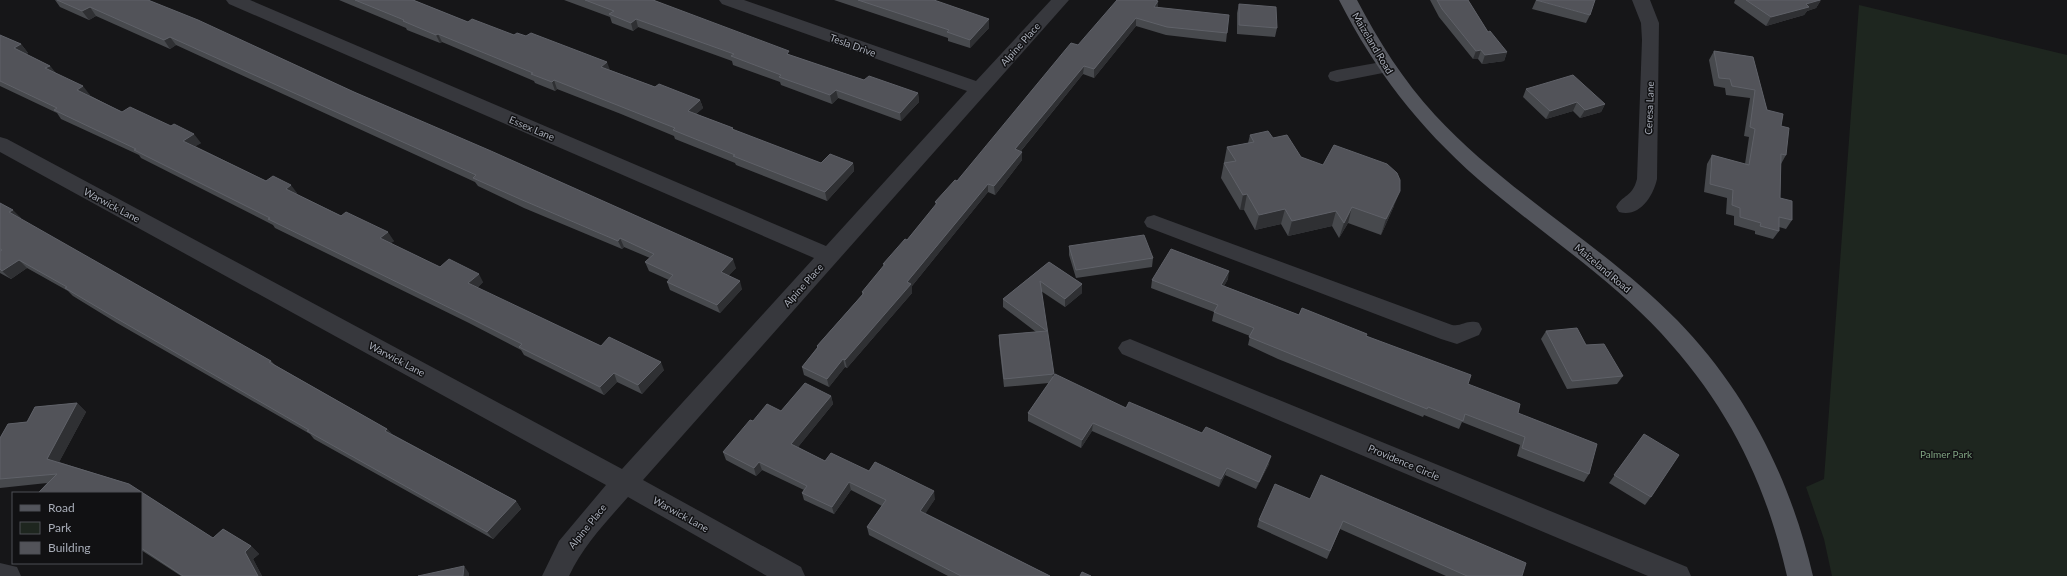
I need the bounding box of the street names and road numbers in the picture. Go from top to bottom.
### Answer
street label: Maizeland Road [1350,10,1396,76]
street label: Alpine Place [998,20,1042,68]
street label: Tesla Drive [828,31,878,59]
street label: Ceresa Lane [1642,81,1656,135]
street label: Essex Lane [508,113,556,143]
street label: Warwick Lane [82,185,142,225]
street label: Maizeland Road [1573,241,1633,295]
street label: Alpine Place [781,261,825,309]
street label: Warwick Lane [367,339,427,379]
street label: Providence Circle [1367,442,1441,482]
street label: Warwick Lane [651,494,711,534]
street label: Alpine Place [565,501,609,551]

